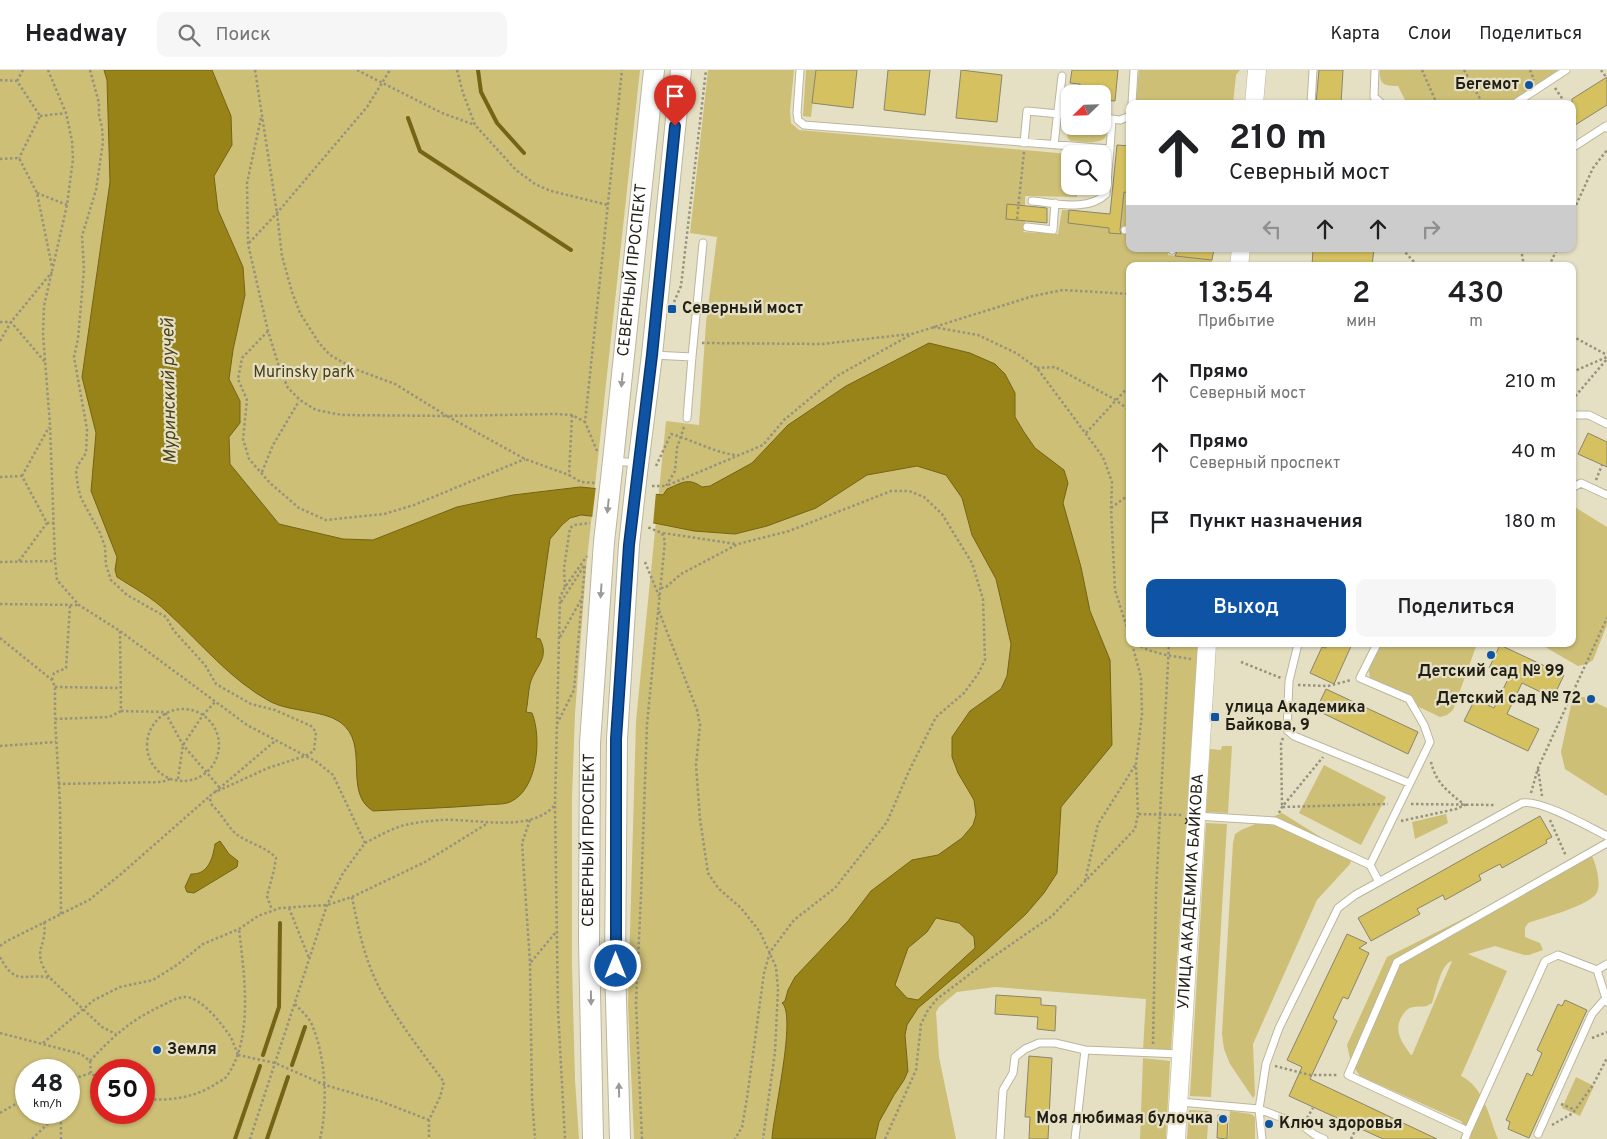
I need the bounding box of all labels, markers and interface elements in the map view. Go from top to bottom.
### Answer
search box [157,12,507,57]
text: Headway [25,20,127,50]
icon: search [175,21,203,49]
text: Поиск [215,23,271,47]
text: Карта [1330,23,1380,46]
text: Слои [1408,23,1451,46]
text: Поделиться [1479,23,1582,46]
pin [654,75,696,126]
place label: Бегемот [1455,75,1519,95]
marker: Бегемот [1523,79,1535,91]
icon: arrive [661,82,689,110]
north arrow [1061,85,1111,135]
map controls [1061,85,1111,195]
text: 210 m [1229,117,1327,161]
icon: ahead [1146,120,1211,185]
button: search [1061,145,1111,195]
text: Северный мост [1229,160,1389,187]
street label: СЕВЕРНЫЙ ПРОСПЕКТ [614,183,652,358]
icon: left [1258,215,1286,243]
icon: ahead [1311,215,1339,243]
icon: ahead [1364,215,1392,243]
icon: right [1417,215,1445,243]
text: 13:54 [1199,276,1274,313]
text: 2 [1352,276,1370,313]
text: 430 [1448,276,1504,313]
place label: Северный мост [682,299,804,319]
marker: Северный мост [666,303,678,315]
text: Прибытие [1198,312,1275,332]
text: мин [1346,312,1376,332]
text: m [1469,312,1483,332]
water label: Муринский ручей [157,317,183,464]
text: Прямо [1189,360,1248,384]
park label: Murinsky park [253,363,355,383]
icon: ahead [1146,368,1174,396]
text: 210 m [1505,370,1556,394]
one-way arrow [618,372,626,388]
text: Северный мост [1189,384,1306,404]
text: Прямо [1189,430,1248,454]
icon: ahead [1146,438,1174,466]
text: 40 m [1511,440,1556,464]
text: Северный проспект [1189,454,1340,474]
one-way arrow [604,499,612,515]
icon: arrive [1146,508,1174,536]
text: Пункт назначения [1189,510,1363,534]
text: 180 m [1505,510,1556,534]
button: Выход [1146,579,1346,637]
button: Поделиться [1356,579,1556,637]
one-way arrow [596,583,604,599]
marker: Детский сад № 99 [1485,649,1497,661]
place label: Детский сад № 99 [1418,662,1564,682]
place label: Детский сад № 72 [1436,689,1581,709]
marker: Детский сад № 72 [1585,693,1597,705]
place label: улица Академика Байкова, 9 [1225,698,1365,736]
marker: улица Академика Байкова, 9 [1209,711,1221,723]
street label: СЕВЕРНЫЙ ПРОСПЕКТ [577,753,600,927]
street label: УЛИЦА АКАДЕМИКА БАЙКОВА [1174,773,1209,1010]
position arrow [589,939,641,991]
one-way arrow [587,990,595,1006]
place label: Земля [167,1040,217,1060]
marker: Земля [151,1044,163,1056]
speed limit sign: 50 [90,1059,155,1124]
text: 48 [32,1069,63,1101]
one-way arrow [614,1082,622,1098]
text: km/h [33,1096,62,1112]
place label: Моя любимая булочка [1036,1109,1213,1129]
marker: Моя любимая булочка [1217,1113,1229,1125]
place label: Ключ здоровья [1279,1114,1402,1134]
marker: Ключ здоровья [1263,1118,1275,1130]

